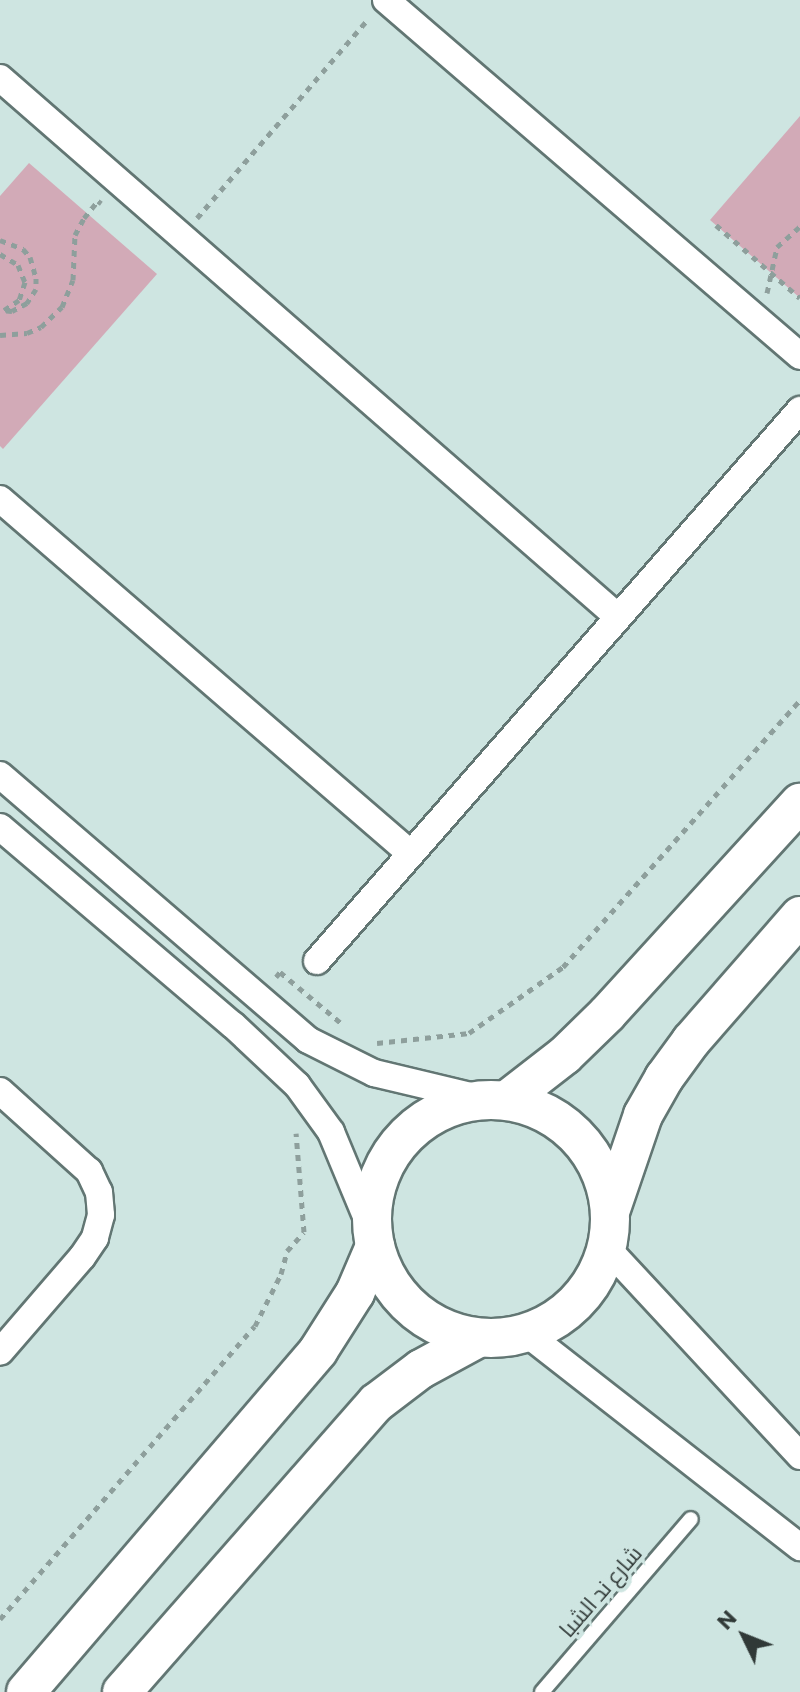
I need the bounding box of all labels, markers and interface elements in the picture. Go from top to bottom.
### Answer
street label: شارع ند الشبا [553,1540,647,1642]
north arrow [704,1596,784,1676]
text: N [711,1604,742,1635]

